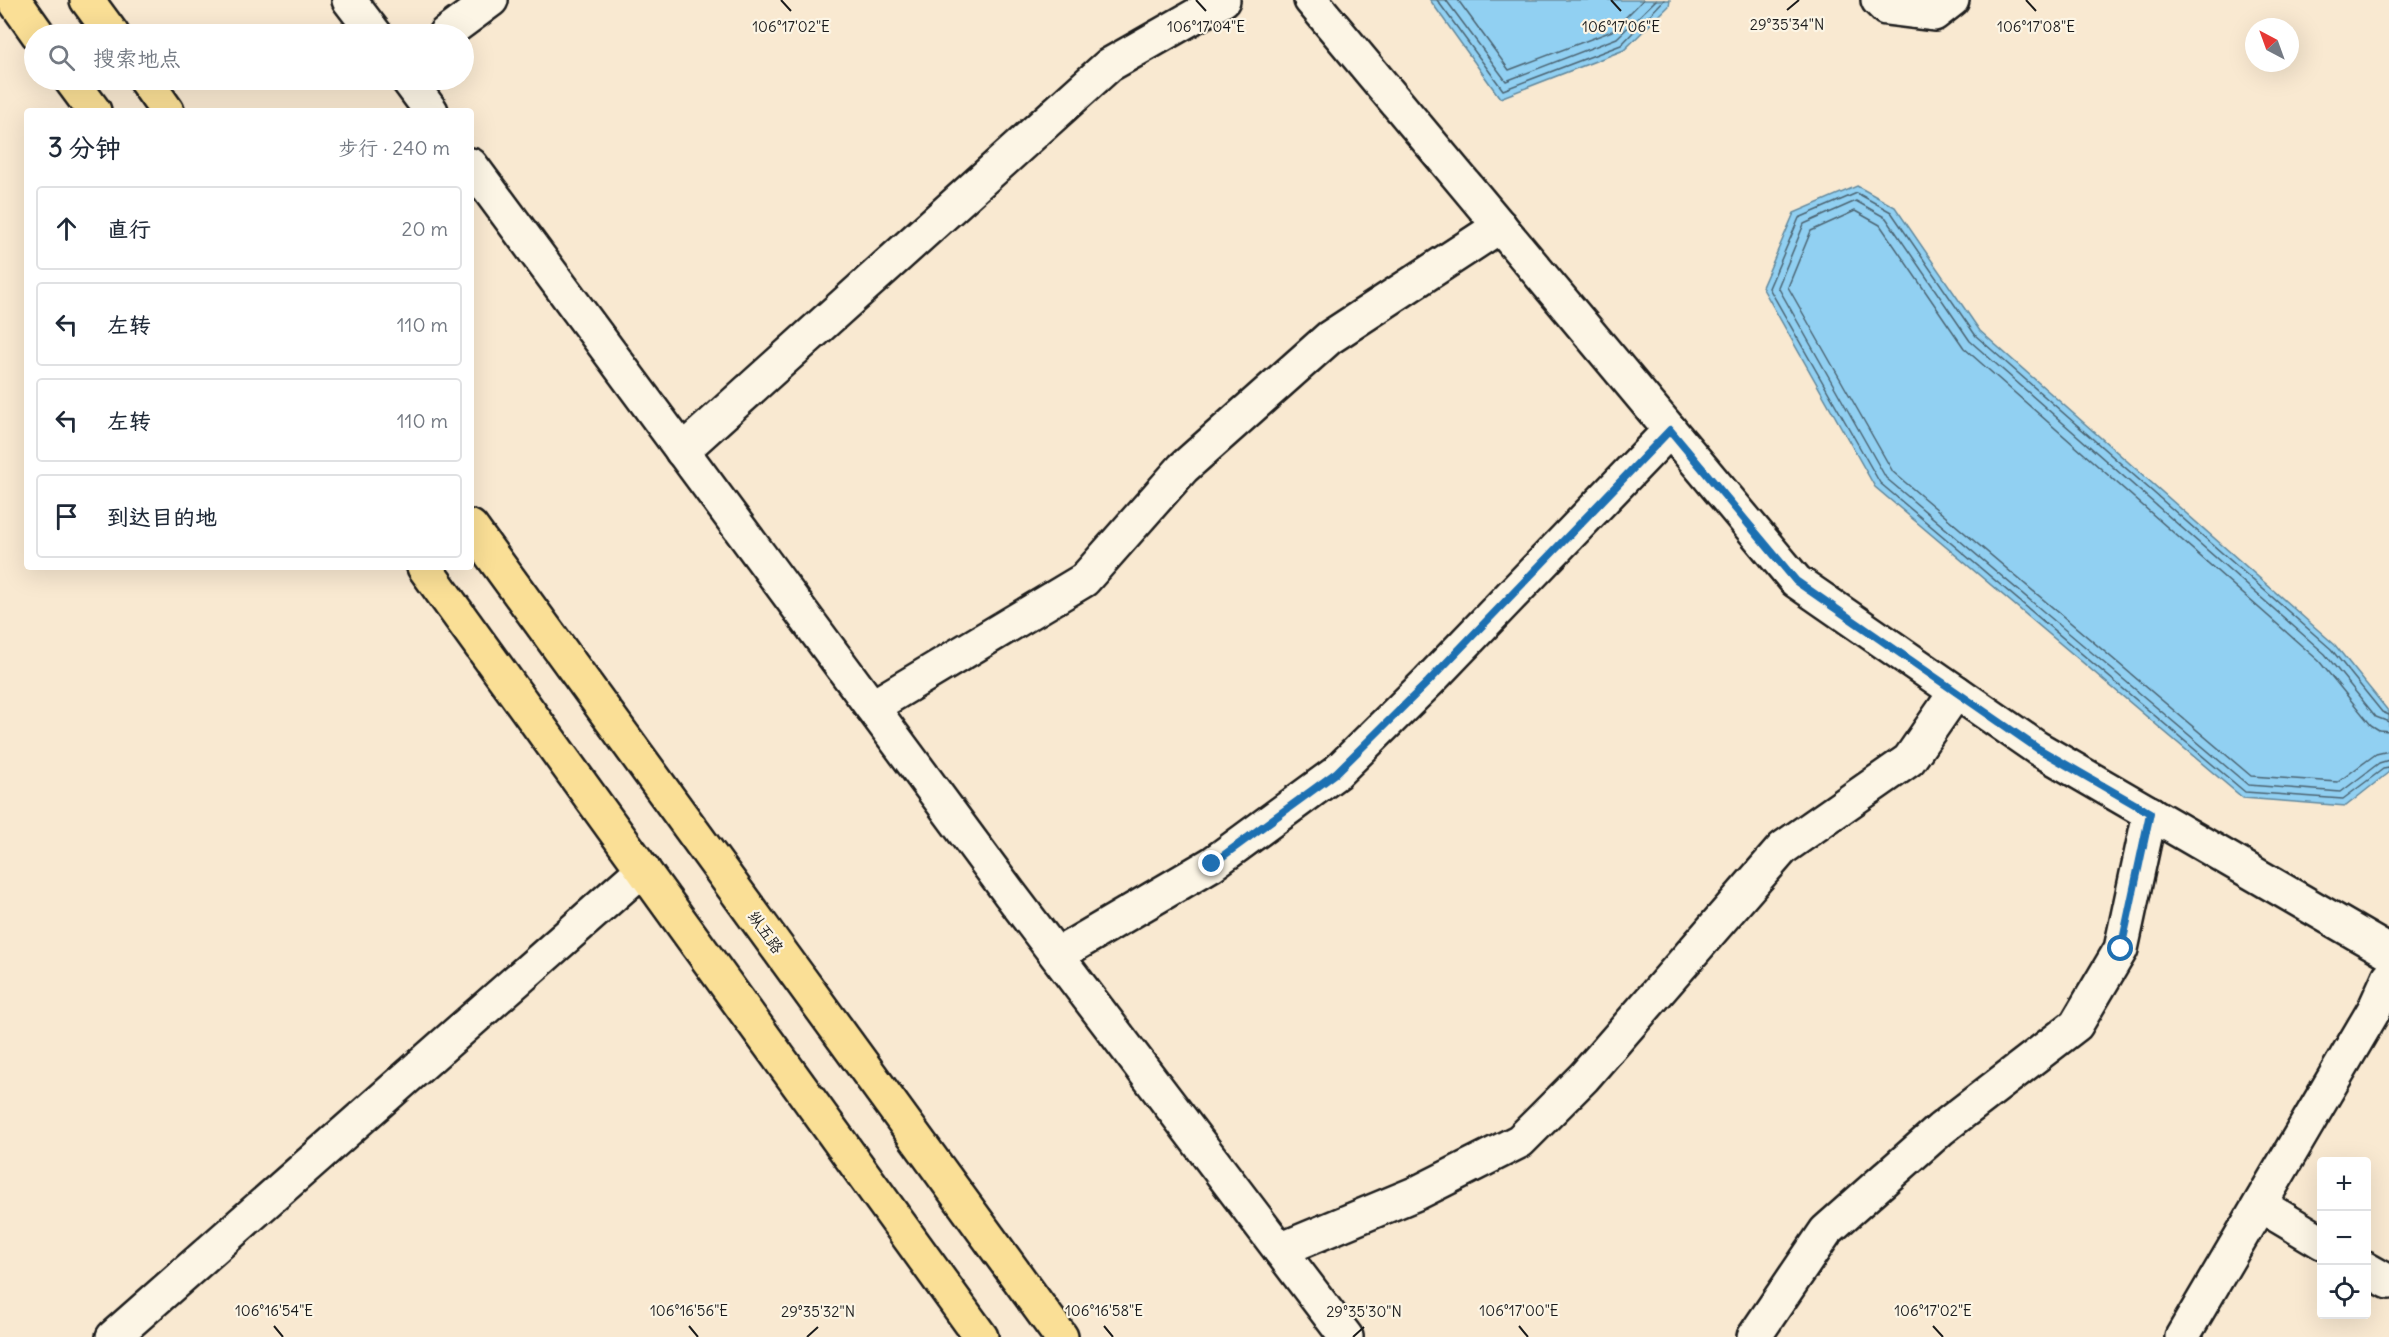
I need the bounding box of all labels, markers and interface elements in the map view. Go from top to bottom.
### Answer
text: 29°35'34"N [1750,15,1824,34]
text: 106°17'02"E [752,17,830,36]
text: 106°17'04"E [1167,17,1245,36]
text: 106°17'06"E [1582,17,1660,36]
text: 106°17'08"E [1997,17,2075,36]
north arrow [2245,18,2299,72]
search box [24,24,474,90]
icon: search [45,41,78,74]
text: 搜索地点 [93,44,181,72]
text: 3 分钟 [48,131,121,164]
text: 步行 · 240 m [338,135,450,160]
icon: ahead [50,212,83,245]
text: 直行 [107,215,151,243]
text: 20 m [402,216,448,241]
icon: left [50,308,83,341]
text: 左转 [107,311,151,339]
text: 110 m [397,312,448,337]
icon: left [50,404,83,437]
text: 左转 [107,407,151,435]
text: 110 m [397,408,448,433]
icon: arrive [50,500,83,533]
text: 到达目的地 [107,503,217,531]
route end [1198,850,1224,876]
street label: 纵五路 [744,907,788,957]
route start [2107,935,2133,961]
map controls [2317,1157,2371,1319]
button: + [2317,1157,2371,1211]
button: − [2317,1211,2371,1265]
button: locate [2317,1265,2371,1319]
text: 106°16'54"E [235,1301,313,1320]
text: 106°16'56"E [650,1301,728,1320]
text: 106°16'58"E [1065,1301,1143,1320]
text: 106°17'00"E [1479,1301,1559,1320]
text: 106°17'02"E [1894,1301,1972,1320]
text: 29°35'32"N [781,1302,855,1321]
text: 29°35'30"N [1326,1302,1402,1321]

